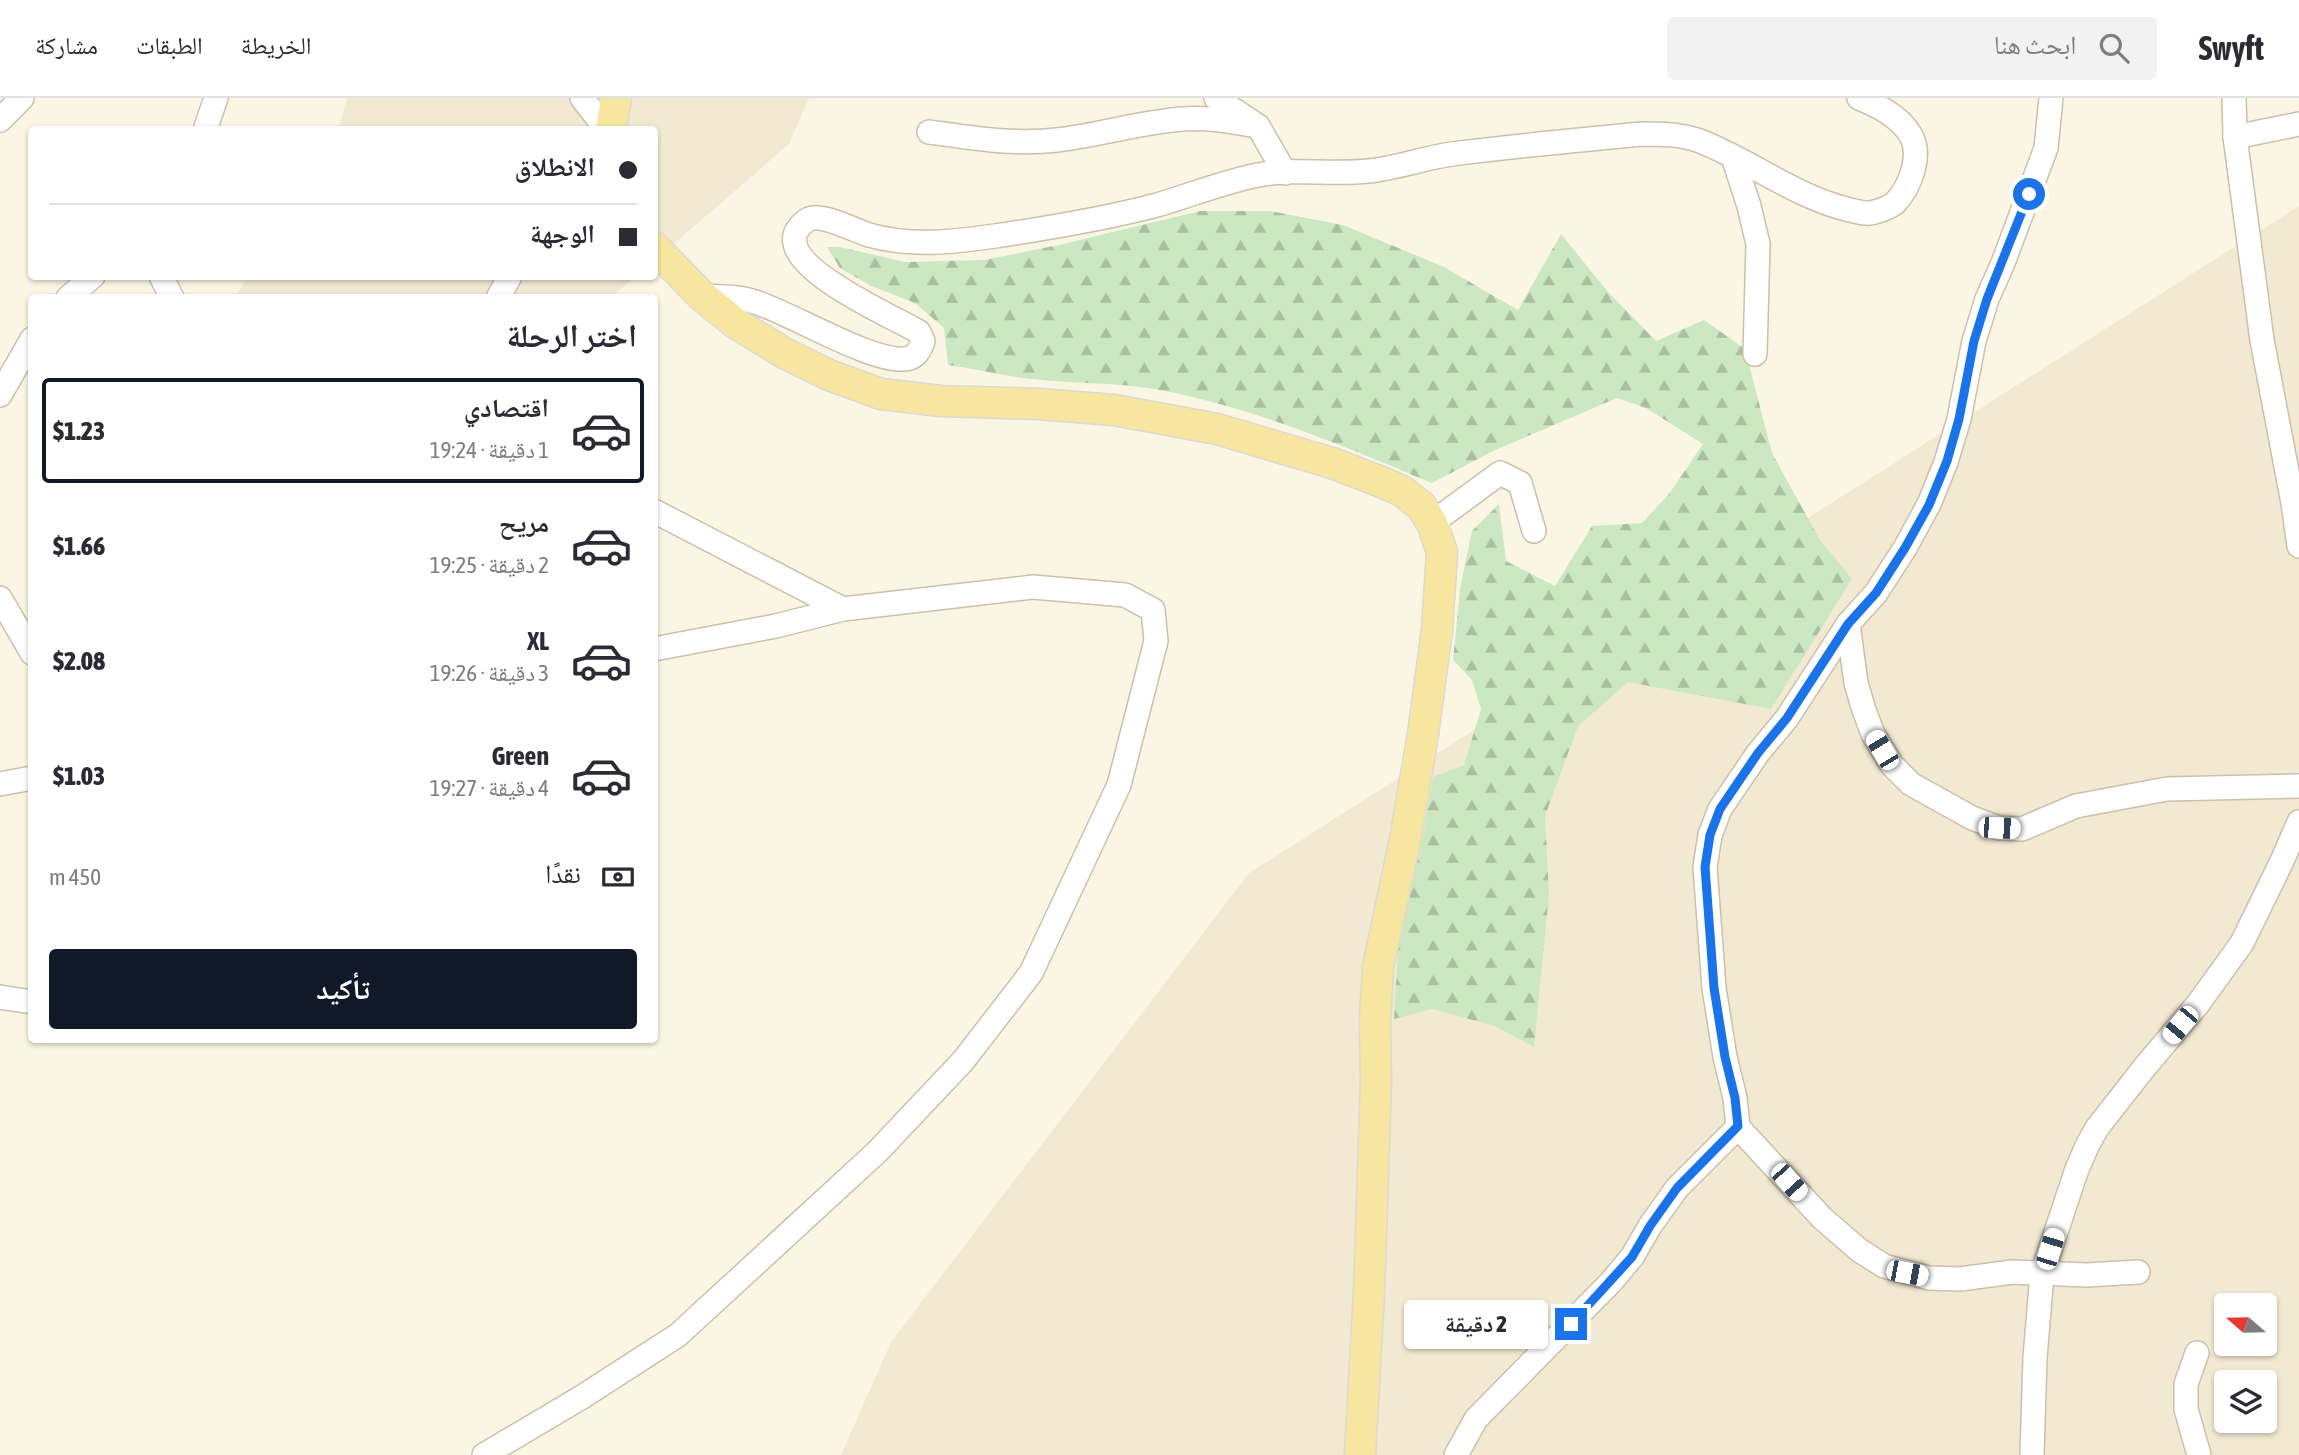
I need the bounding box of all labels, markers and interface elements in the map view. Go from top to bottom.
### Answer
search box [1667,17,2157,80]
icon: search [2095,29,2133,67]
text: Swyft [2199,29,2264,67]
text: ابحث هنا [1994,30,2077,60]
text: مشاركة [35,32,98,59]
text: الطبقات [136,32,203,59]
text: الخريطة [241,32,311,59]
text: الانطلاق [515,152,595,182]
route start [2013,178,2045,210]
text: الوجهة [530,219,595,249]
text: اختر الرحلة [506,317,637,354]
text: اقتصادي [464,393,549,423]
icon: car [570,399,633,462]
text: $1.23 [53,416,105,446]
text: 1 دقيقة · 19:24 [430,437,549,463]
text: مريح [499,508,549,538]
icon: car [570,514,633,577]
text: $1.66 [53,531,105,561]
text: 2 دقيقة · 19:25 [430,552,549,578]
text: XL [527,626,549,656]
icon: car [570,629,633,692]
text: $2.08 [53,646,105,676]
text: 3 دقيقة · 19:26 [430,660,549,686]
car [1863,727,1902,773]
text: Green [491,741,549,771]
icon: car [570,744,633,807]
text: $1.03 [53,761,105,791]
text: 4 دقيقة · 19:27 [430,775,549,801]
car [1978,817,2021,839]
icon: cash [599,858,637,896]
text: نقدًا [545,859,581,889]
text: 450 m [49,864,101,890]
button: تأكيد [49,949,637,1029]
car [2159,1002,2202,1048]
car [1768,1159,1811,1205]
car [2034,1226,2067,1272]
car [1885,1259,1930,1287]
north arrow [2214,1293,2277,1356]
map controls [2214,1293,2277,1433]
callout: 2 دقيقة [1403,1300,1546,1348]
route end [1555,1308,1587,1340]
text: 2 دقيقة [1445,1311,1507,1337]
button: layers [2214,1370,2277,1433]

